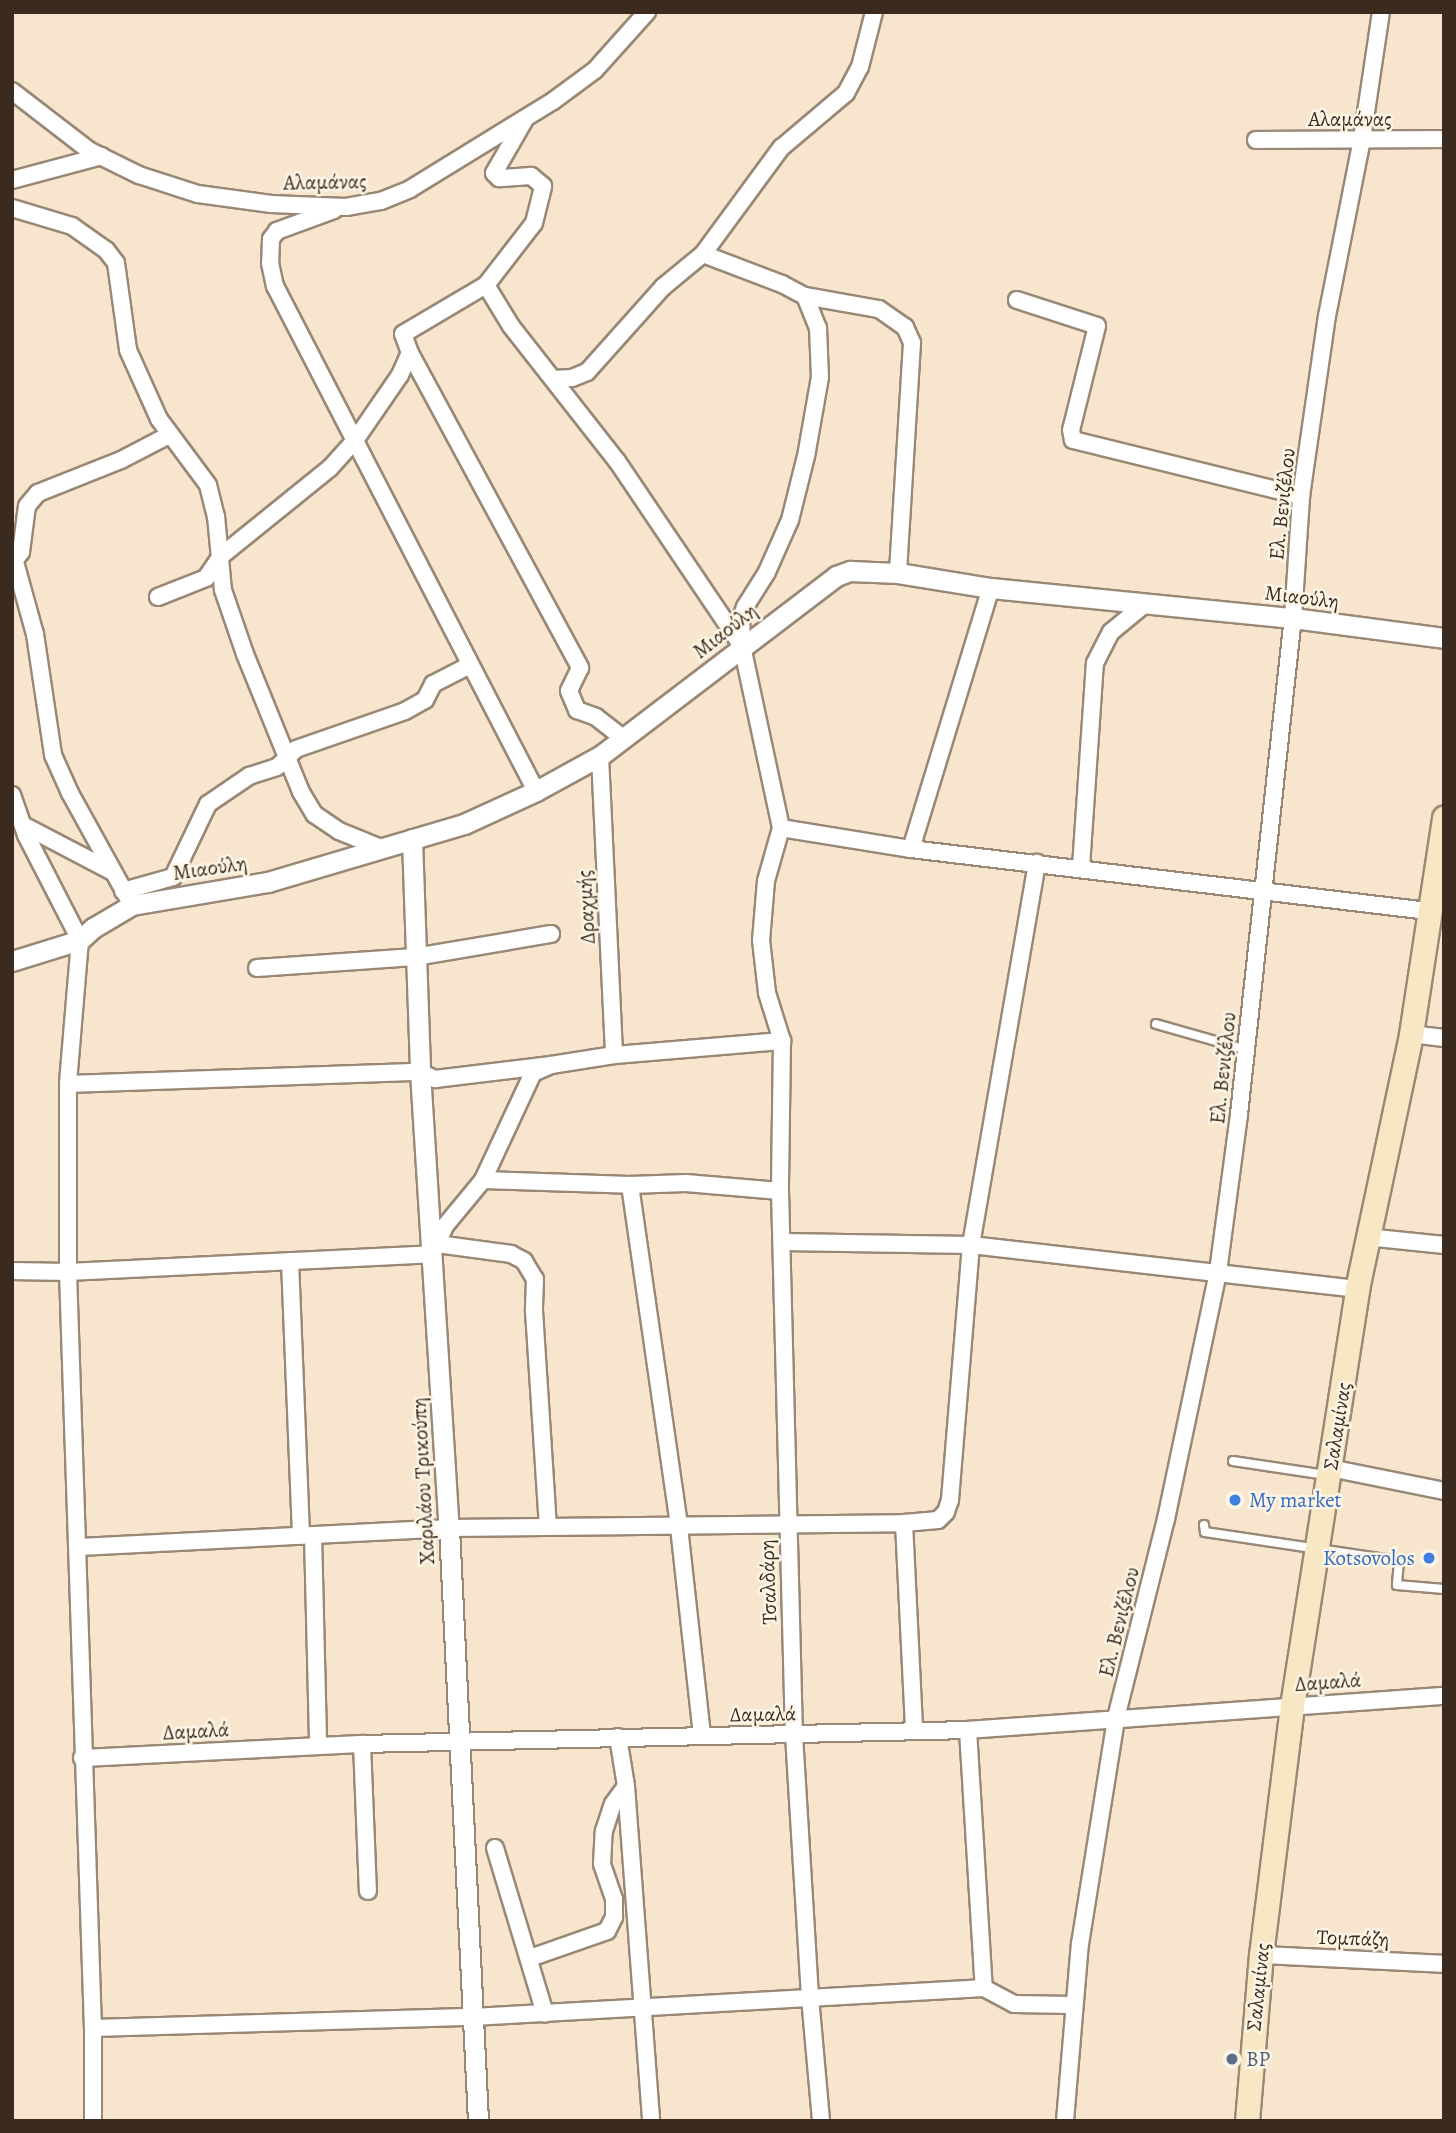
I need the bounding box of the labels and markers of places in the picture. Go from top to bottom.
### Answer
place label: My market [1249,1487,1342,1513]
marker: My market [1227,1492,1243,1508]
place label: Kotsovolos [1323,1545,1415,1571]
marker: Kotsovolos [1421,1550,1437,1566]
place label: BP [1246,2046,1270,2072]
marker: BP [1224,2051,1240,2067]

